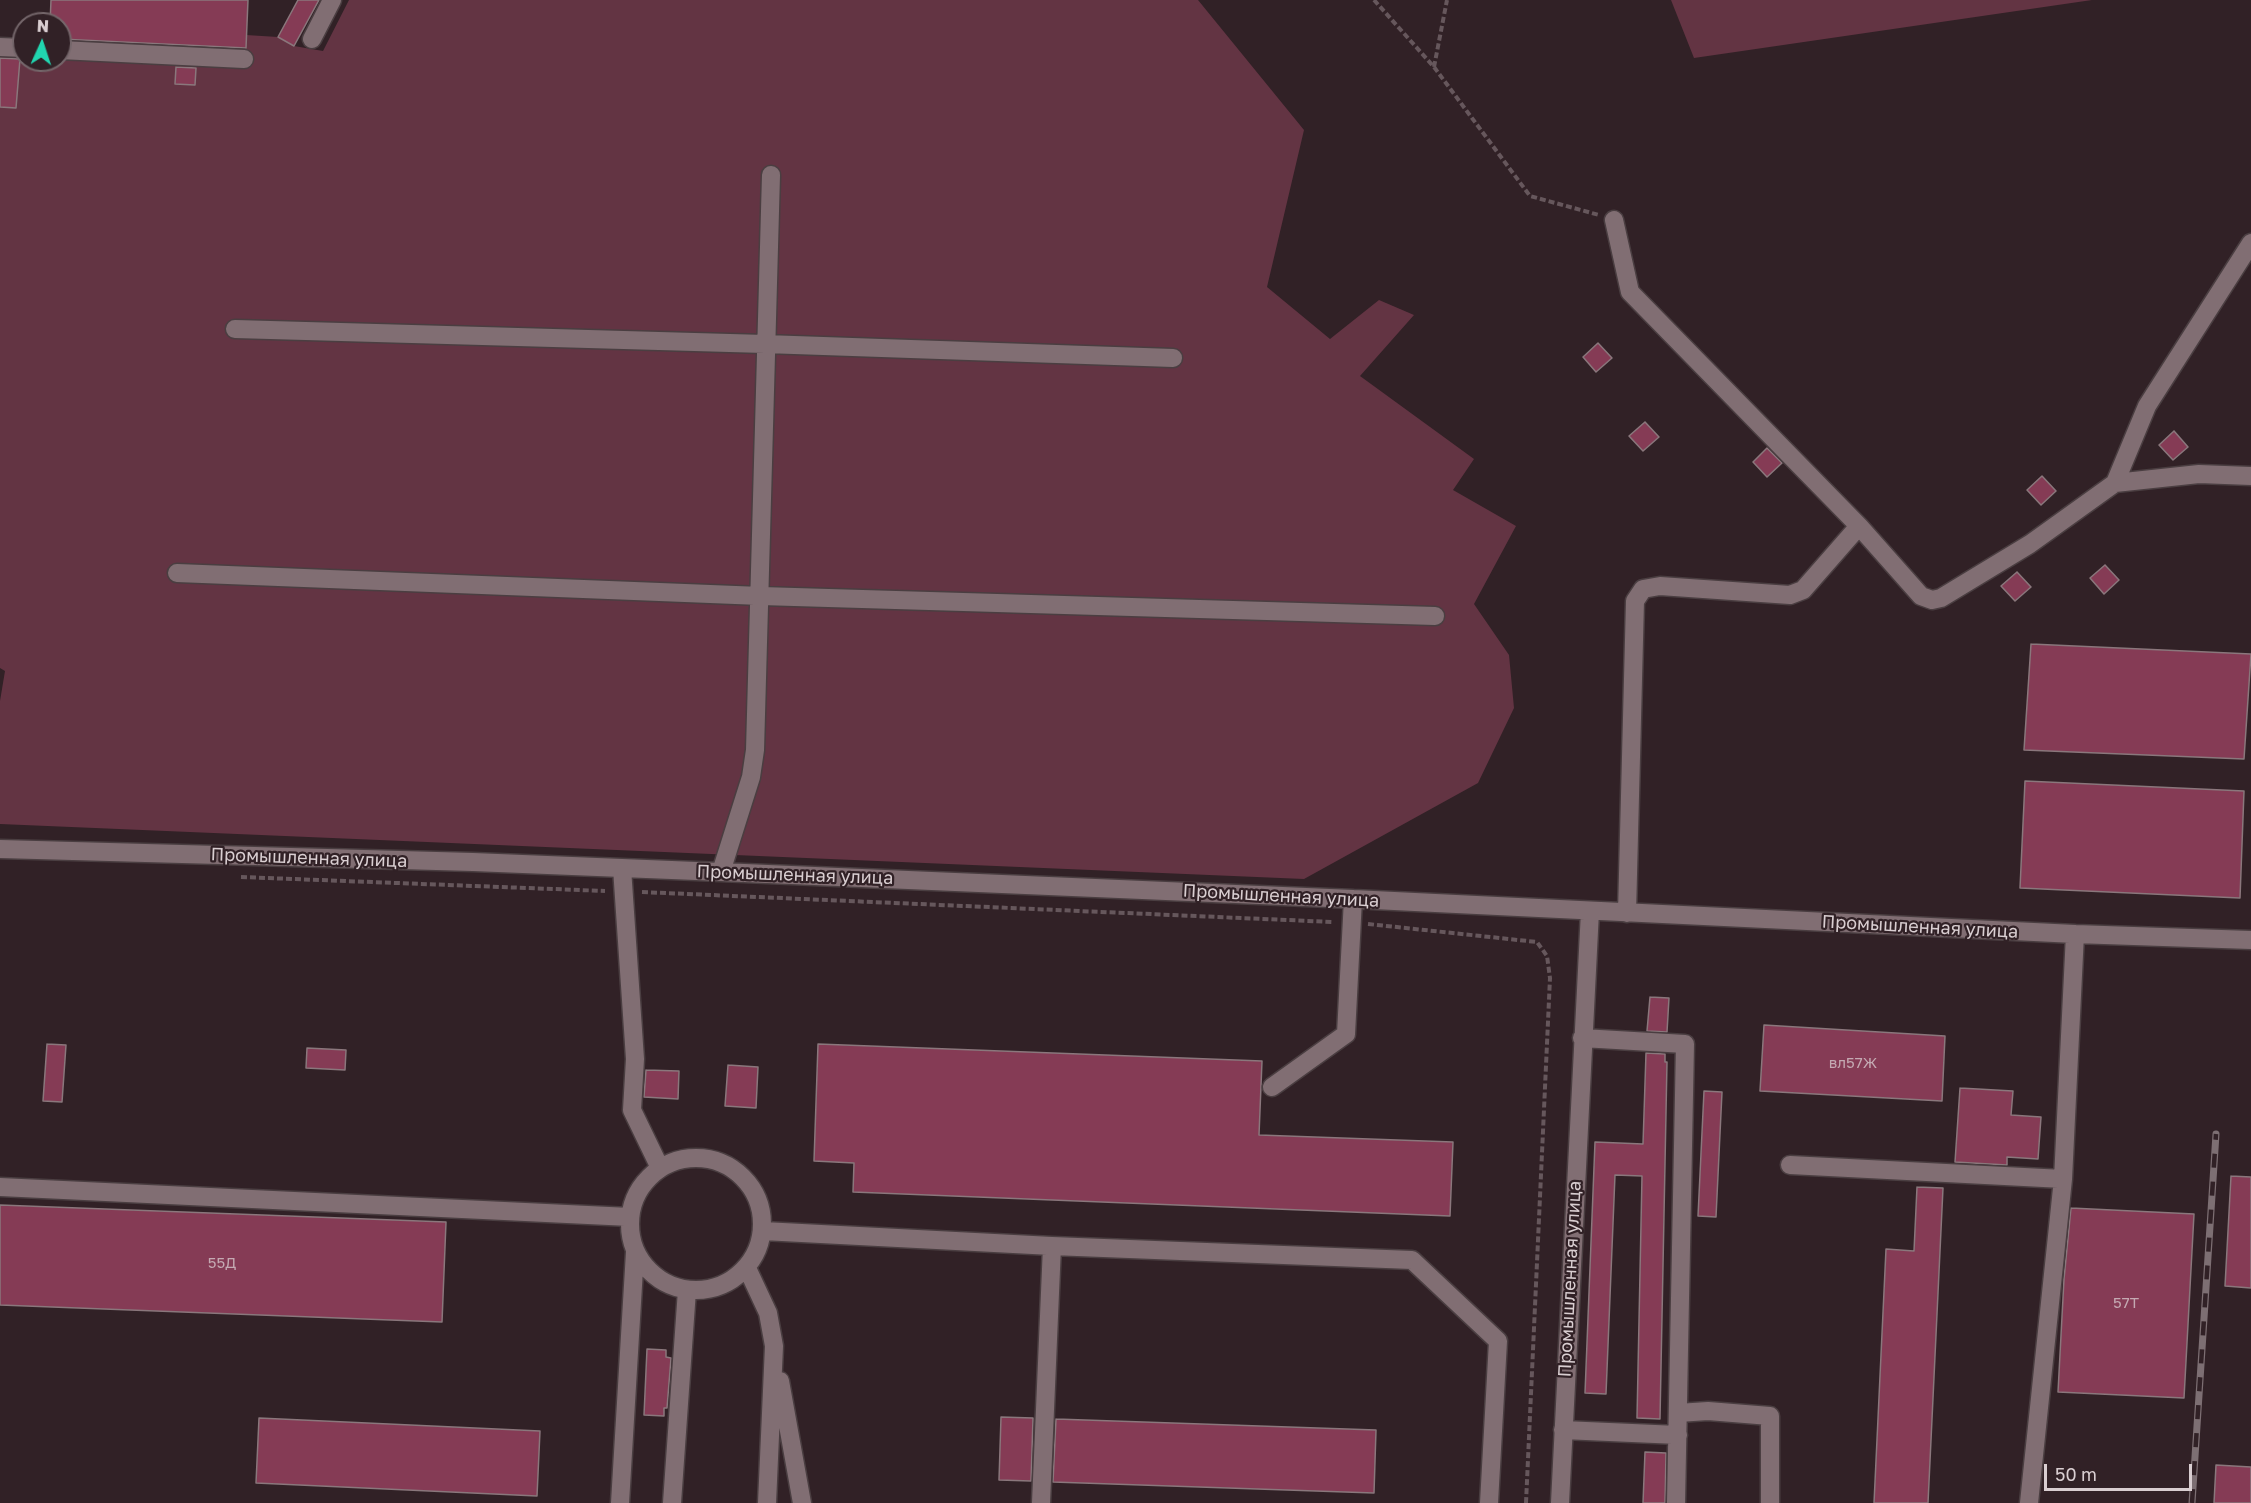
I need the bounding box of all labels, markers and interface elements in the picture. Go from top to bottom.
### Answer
north arrow [12,12,72,72]
text: N [36,16,49,36]
street label: Промышленная улица [210,844,408,872]
street label: Промышленная улица [696,861,894,889]
street label: Промышленная улица [1182,880,1380,912]
street label: Промышленная улица [1821,911,2019,943]
house number: вл57Ж [1829,1054,1877,1072]
street label: Промышленная улица [1554,1180,1586,1378]
house number: 55Д [208,1254,236,1272]
house number: 57Т [2113,1294,2139,1312]
scale bar [2047,1452,2196,1490]
text: 50 m [2055,1463,2097,1485]

